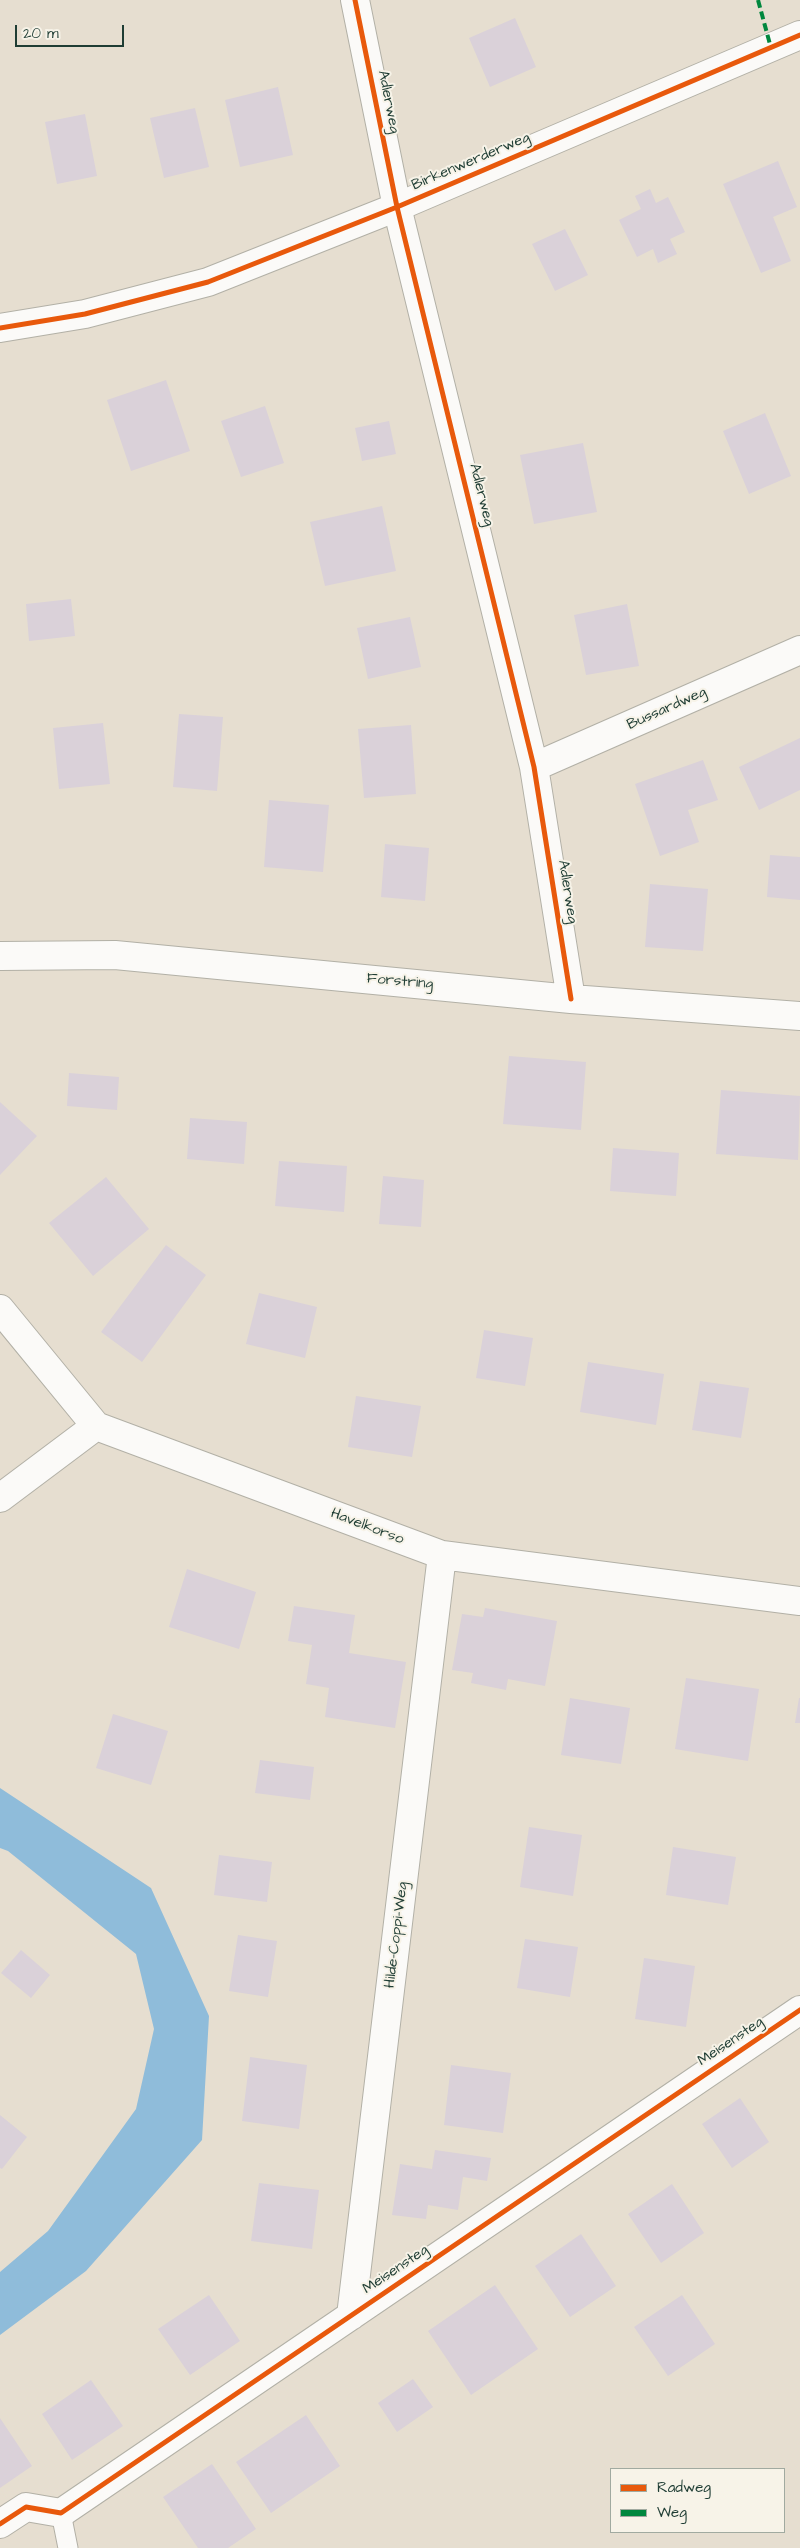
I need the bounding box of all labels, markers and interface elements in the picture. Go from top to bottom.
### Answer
scale bar [18,15,126,47]
text: 20 m [23,23,59,44]
street label: Adlerweg [373,69,403,135]
street label: Birkenwerderweg [409,129,533,195]
street label: Adlerweg [465,462,497,528]
street label: Bussardweg [625,684,709,734]
street label: Adlerweg [553,859,581,925]
street label: Forstring [366,970,434,994]
street label: Havelkorso [328,1505,406,1549]
street label: Hilde-Coppi-Weg [382,1881,412,1989]
street label: Meisensteg [695,2013,767,2071]
street label: Meisensteg [360,2241,432,2299]
legend [610,2468,785,2533]
text: Radweg [657,2477,711,2498]
text: Weg [657,2502,687,2523]

